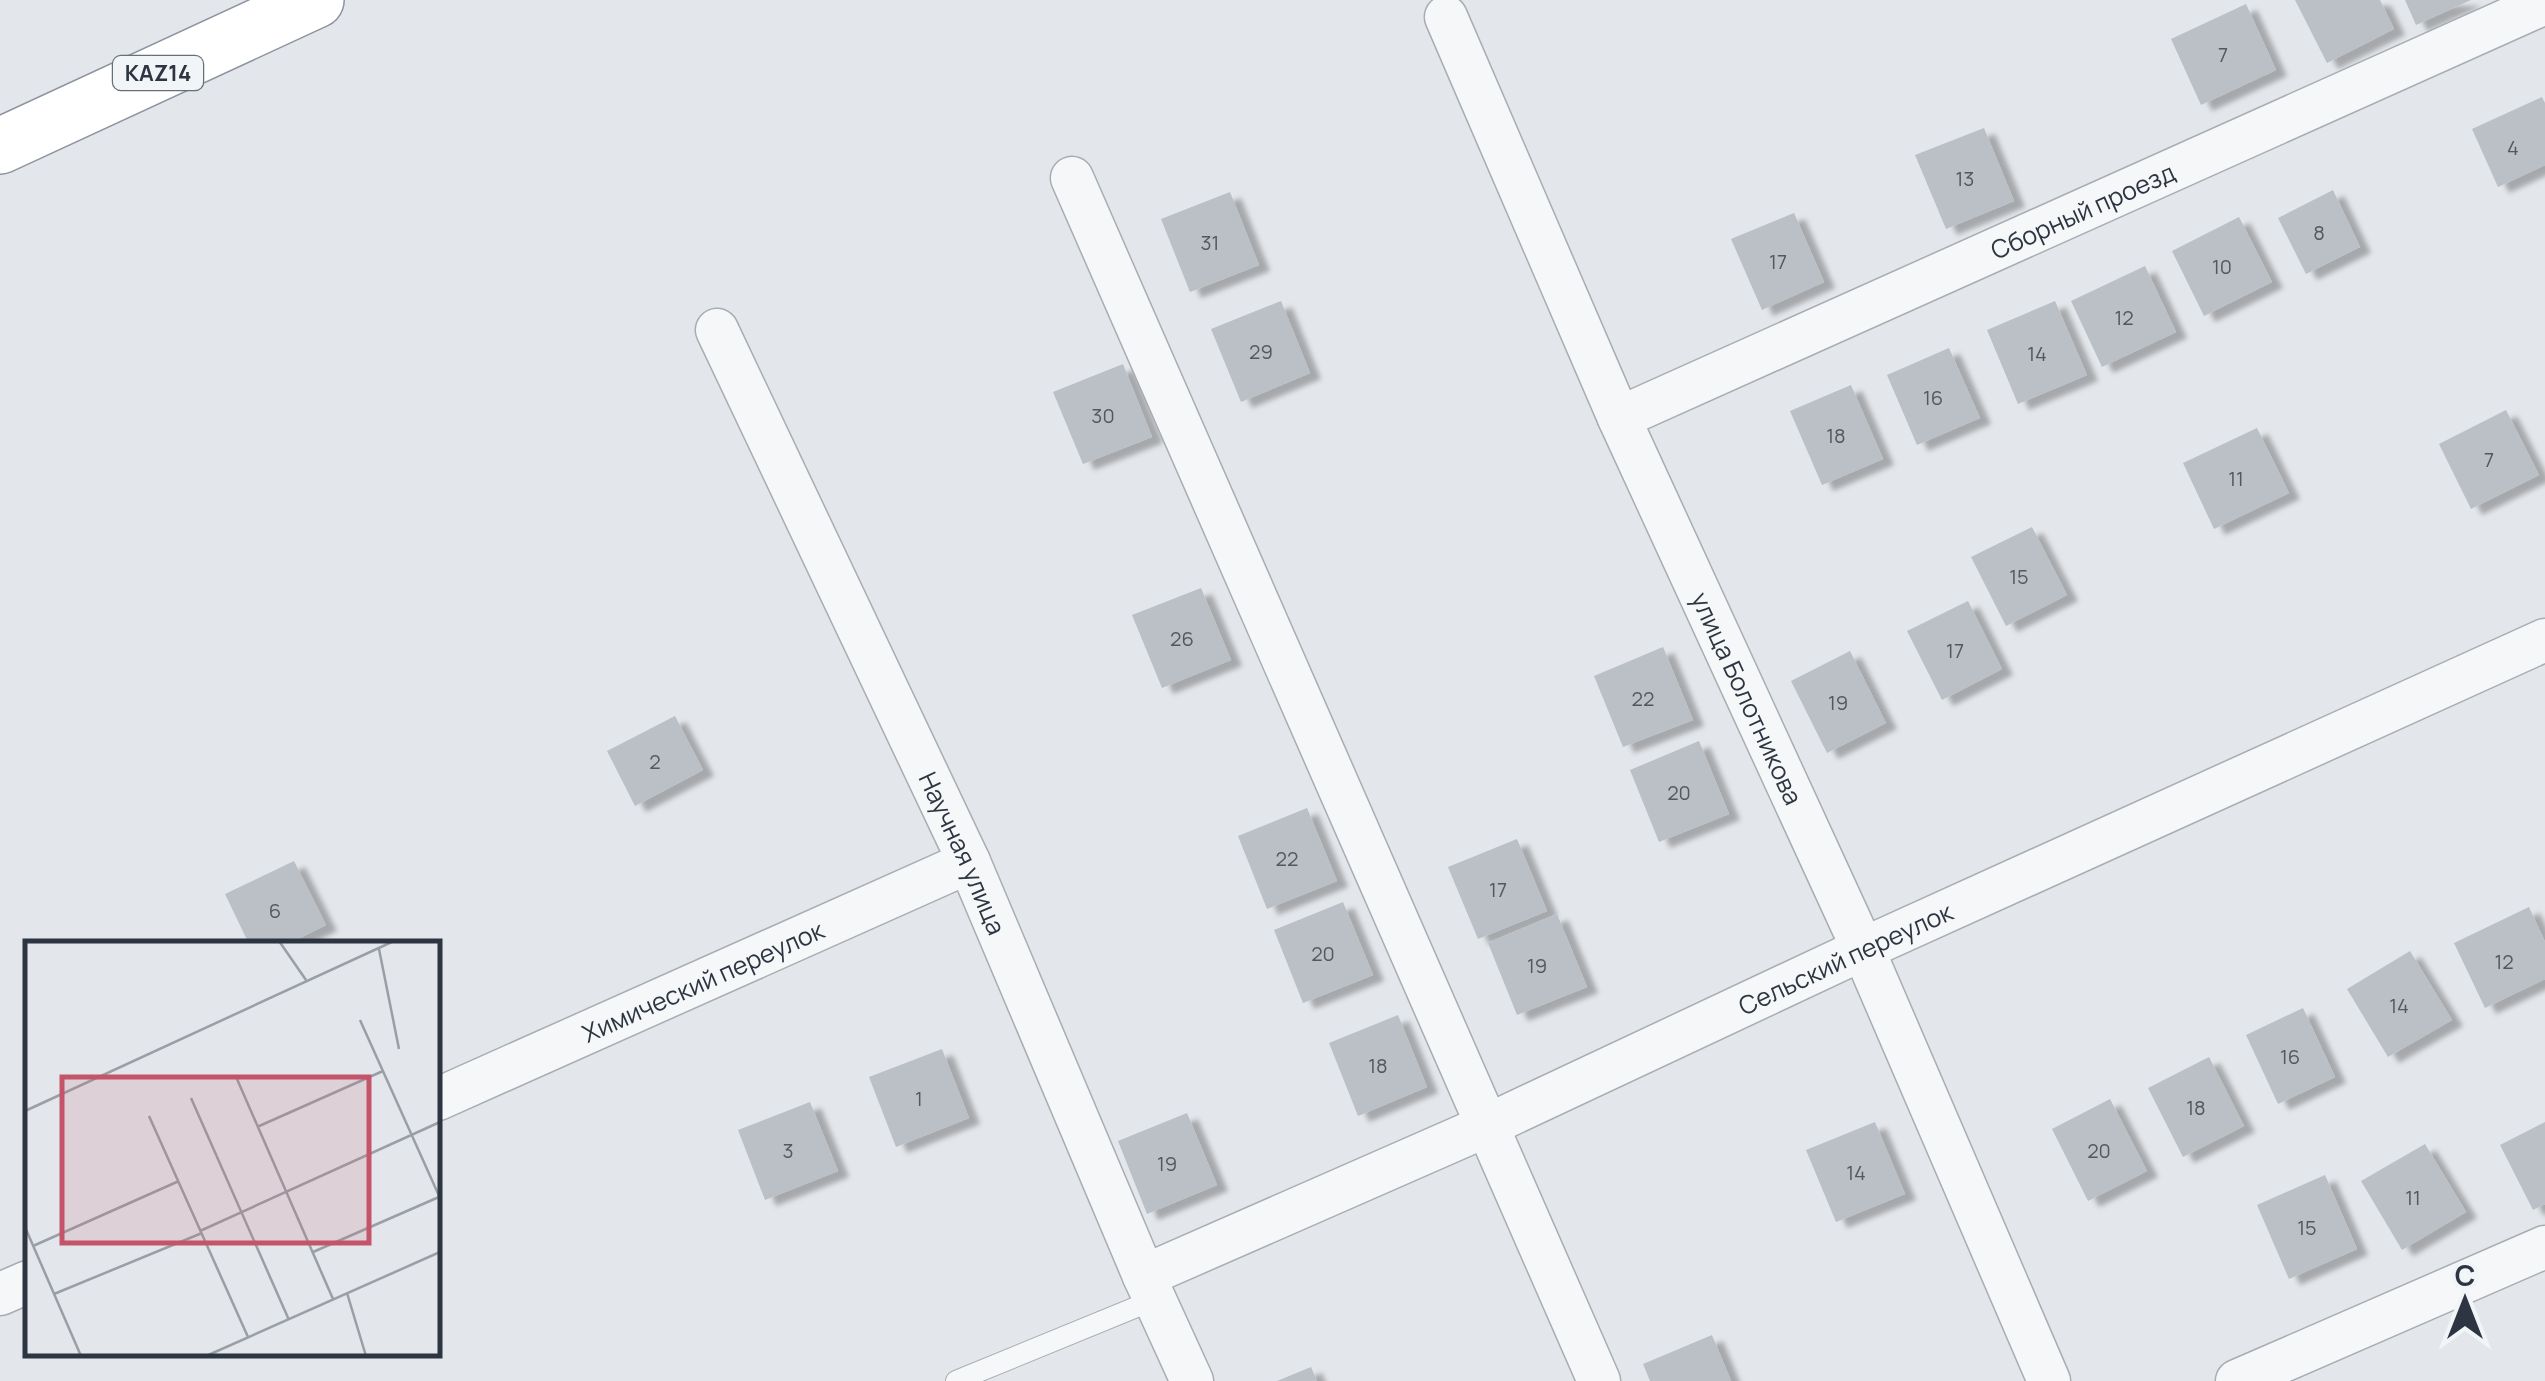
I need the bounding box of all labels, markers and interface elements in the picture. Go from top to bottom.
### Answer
house number: 7 [2218,41,2228,68]
road number: KAZ14 [113,56,203,90]
house number: 4 [2507,134,2519,161]
street label: Сборный проезд [1985,154,2180,267]
house number: 13 [1956,165,1974,192]
house number: 8 [2313,219,2325,246]
house number: 31 [1201,229,1219,256]
house number: 17 [1769,248,1787,275]
house number: 10 [2212,253,2232,280]
house number: 12 [2114,304,2134,331]
house number: 29 [1249,338,1273,365]
house number: 14 [2027,340,2047,367]
house number: 16 [1923,384,1943,411]
house number: 30 [1091,402,1115,429]
house number: 18 [1826,422,1846,449]
house number: 7 [2484,446,2494,473]
house number: 11 [2228,465,2244,492]
house number: 15 [2009,563,2029,590]
street label: улица Болотникова [1684,586,1812,810]
house number: 26 [1170,625,1194,652]
house number: 17 [1946,637,1964,664]
house number: 22 [1632,685,1654,712]
house number: 19 [1828,689,1848,716]
house number: 2 [649,748,661,775]
street label: Научная улица [911,766,1015,940]
house number: 20 [1667,779,1691,806]
house number: 22 [1276,845,1298,872]
house number: 17 [1489,876,1507,903]
street label: Сельский переулок [1732,893,1958,1023]
house number: 6 [269,897,281,924]
street label: Химический переулок [576,911,830,1050]
house number: 20 [1311,940,1335,967]
inset map [25,941,440,1356]
house number: 12 [2494,948,2514,975]
house number: 19 [1527,952,1547,979]
house number: 14 [2389,992,2409,1019]
house number: 16 [2280,1043,2300,1070]
house number: 18 [1368,1052,1388,1079]
house number: 1 [915,1085,923,1112]
house number: 18 [2186,1094,2206,1121]
house number: 3 [782,1137,794,1164]
house number: 20 [2087,1137,2111,1164]
house number: 19 [1157,1150,1177,1177]
house number: 14 [1846,1159,1866,1186]
house number: 11 [2405,1184,2421,1211]
house number: 15 [2297,1214,2317,1241]
north arrow [2415,1251,2515,1351]
text: С [2455,1256,2475,1294]

